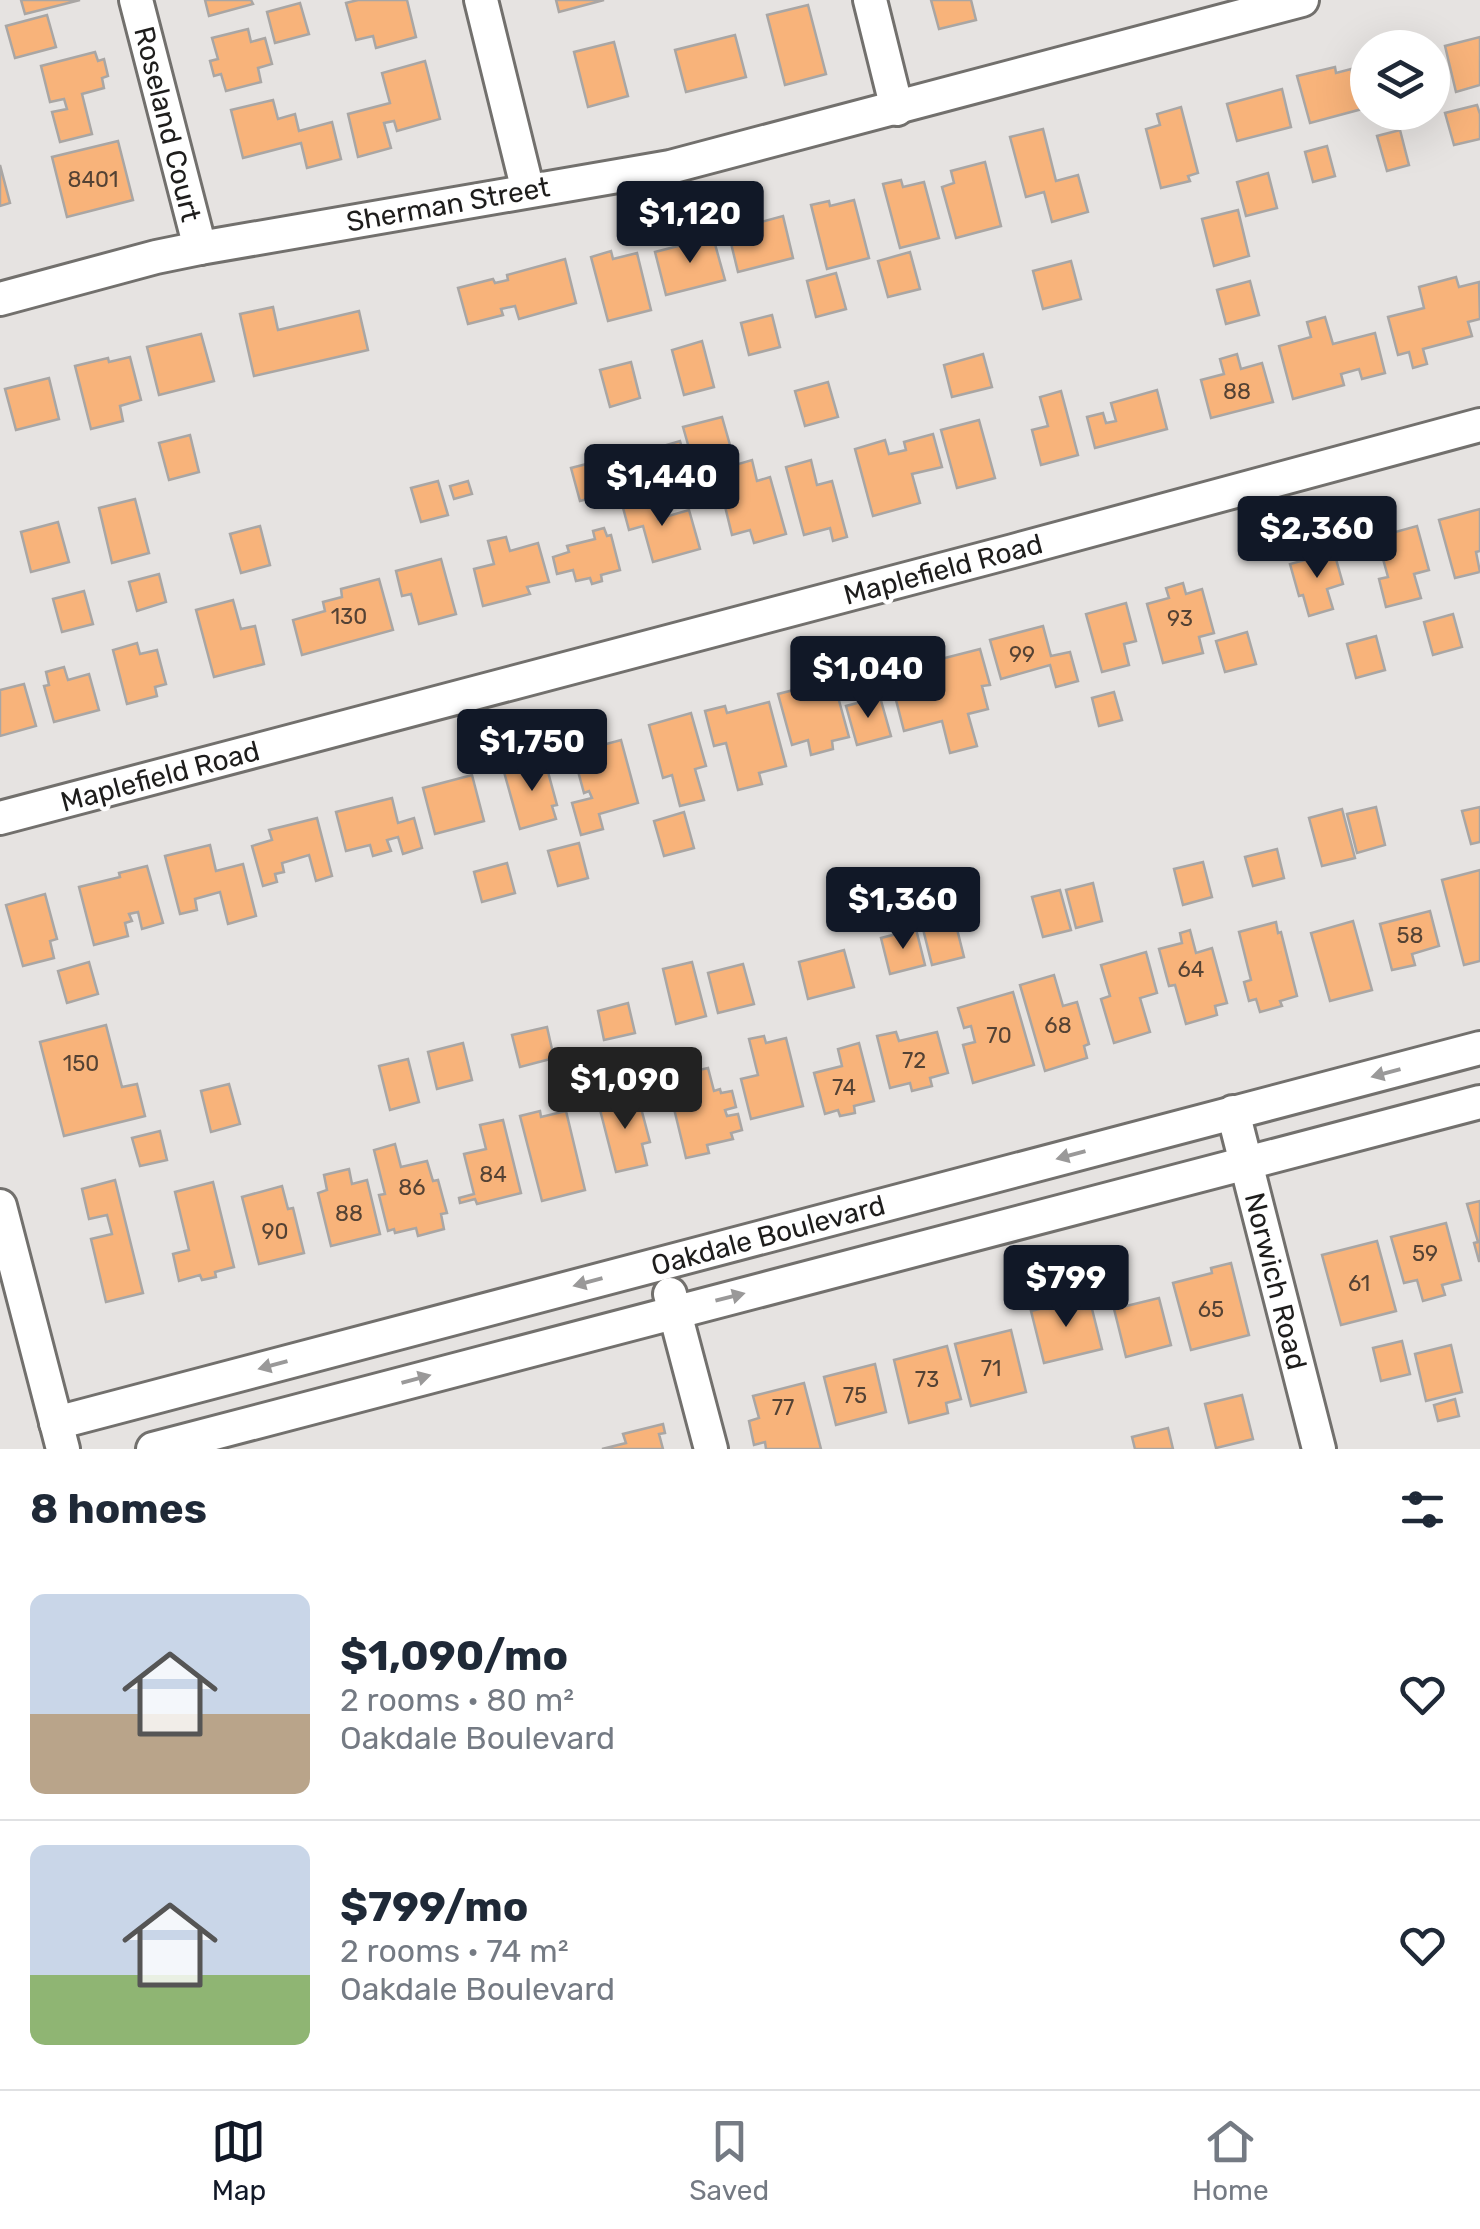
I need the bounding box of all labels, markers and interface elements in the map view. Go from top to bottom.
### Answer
street label: Roseland Court [127,23,208,225]
map controls [1350,30,1450,130]
button: layers [1350,30,1450,130]
house number: 8401 [67,166,119,193]
street label: Sherman Street [344,170,552,239]
pin: $1,120 [609,181,771,266]
text: $1,120 [639,194,741,232]
house number: 88 [1223,378,1251,405]
pin: $1,440 [581,444,743,529]
text: $1,440 [606,457,718,495]
pin: $2,360 [1236,496,1398,581]
text: $2,360 [1260,509,1374,547]
street label: Maplefield Road [840,527,1046,612]
house number: 130 [331,603,367,630]
house number: 93 [1167,605,1193,632]
pin: $1,040 [787,636,949,721]
house number: 99 [1009,641,1035,668]
text: $1,040 [812,649,924,687]
pin: $1,750 [451,709,613,794]
text: $1,750 [479,722,585,760]
street label: Maplefield Road [57,734,263,819]
pin: $1,360 [822,867,984,952]
text: $1,360 [848,880,958,918]
house number: 58 [1396,922,1424,949]
house number: 64 [1178,956,1204,983]
house number: 68 [1044,1012,1072,1039]
house number: 70 [986,1022,1012,1049]
pin: $1,090 [544,1047,706,1132]
house number: 72 [902,1047,926,1074]
house number: 150 [63,1050,99,1077]
text: $1,090 [570,1060,680,1098]
one-way arrow [1370,1065,1401,1081]
house number: 74 [832,1074,856,1101]
one-way arrow [1055,1147,1086,1163]
house number: 84 [479,1161,507,1188]
house number: 86 [398,1174,426,1201]
street label: Oakdale Boulevard [648,1188,889,1283]
street label: Norwich Road [1238,1189,1313,1373]
house number: 88 [335,1200,363,1227]
house number: 90 [261,1218,289,1245]
house number: 59 [1412,1240,1438,1267]
pin: $799 [1007,1245,1125,1330]
text: $799 [1026,1258,1106,1296]
house number: 61 [1348,1270,1370,1297]
one-way arrow [572,1275,603,1291]
one-way arrow [715,1288,746,1304]
house number: 65 [1198,1296,1224,1323]
house number: 71 [981,1355,1001,1382]
one-way arrow [257,1358,288,1374]
house number: 73 [915,1366,939,1393]
one-way arrow [401,1371,432,1387]
house number: 75 [843,1382,867,1409]
house number: 77 [772,1394,794,1421]
icon: filters [1395,1482,1450,1537]
text: 8 homes [30,1484,207,1534]
text: $1,090/mo [340,1631,568,1681]
icon: home [110,1634,230,1754]
icon: heart [1395,1667,1450,1722]
text: 2 rooms · 80 m² [340,1681,574,1719]
text: Oakdale Boulevard [340,1719,615,1757]
text: $799/mo [340,1882,528,1932]
icon: home [110,1885,230,2005]
icon: heart [1395,1918,1450,1973]
text: 2 rooms · 74 m² [340,1932,569,1970]
text: Oakdale Boulevard [340,1970,615,2008]
tab: Map [211,2114,266,2207]
tab: Saved [689,2114,769,2207]
tab: Home [1192,2114,1269,2207]

